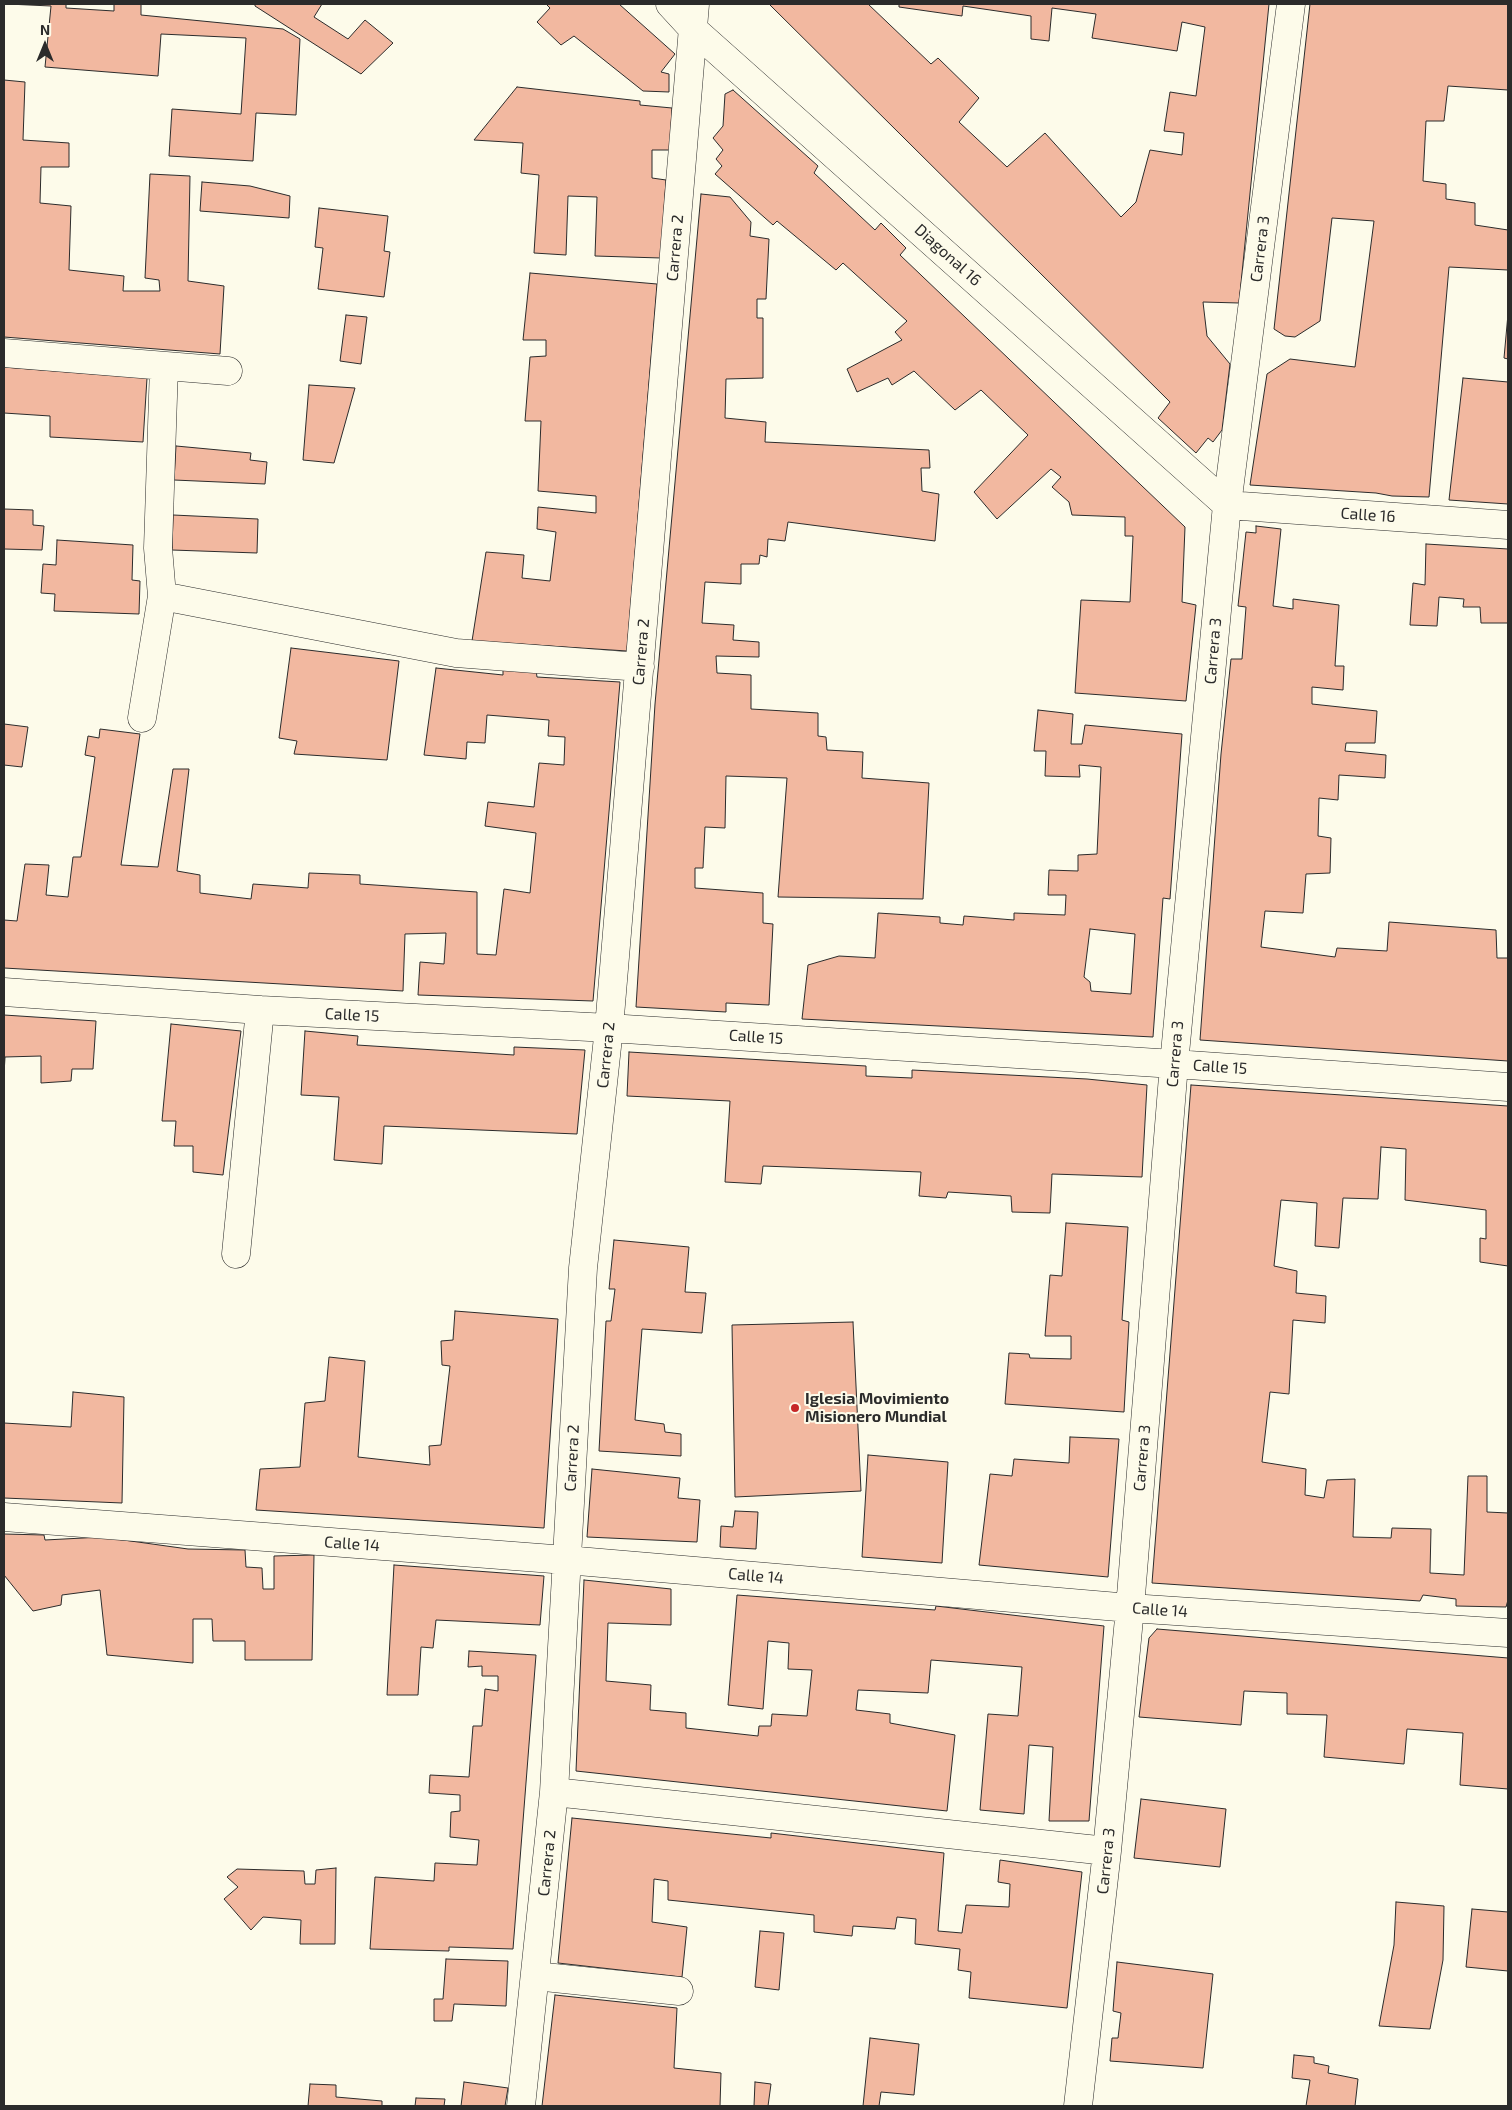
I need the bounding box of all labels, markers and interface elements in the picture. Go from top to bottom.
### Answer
north arrow [20,20,70,70]
text: N [40,21,50,38]
street label: Carrera 2 [663,214,687,282]
street label: Carrera 3 [1246,215,1274,283]
street label: Diagonal 16 [911,220,985,290]
street label: Calle 16 [1340,504,1396,526]
street label: Carrera 3 [1201,617,1225,685]
street label: Carrera 2 [629,618,653,686]
street label: Calle 15 [324,1004,380,1026]
street label: Carrera 3 [1163,1020,1187,1088]
street label: Carrera 2 [593,1021,619,1089]
street label: Calle 15 [728,1026,784,1048]
street label: Calle 15 [1192,1056,1248,1078]
place label: Iglesia Movimiento Misionero Mundial [805,1389,949,1427]
marker: Iglesia Movimiento Misionero Mundial [789,1402,801,1414]
street label: Carrera 2 [561,1424,583,1492]
street label: Carrera 3 [1130,1424,1154,1492]
street label: Calle 14 [324,1532,380,1556]
street label: Calle 14 [727,1564,785,1588]
street label: Calle 14 [1132,1598,1188,1622]
street label: Carrera 3 [1093,1827,1119,1895]
street label: Carrera 2 [534,1829,560,1897]

